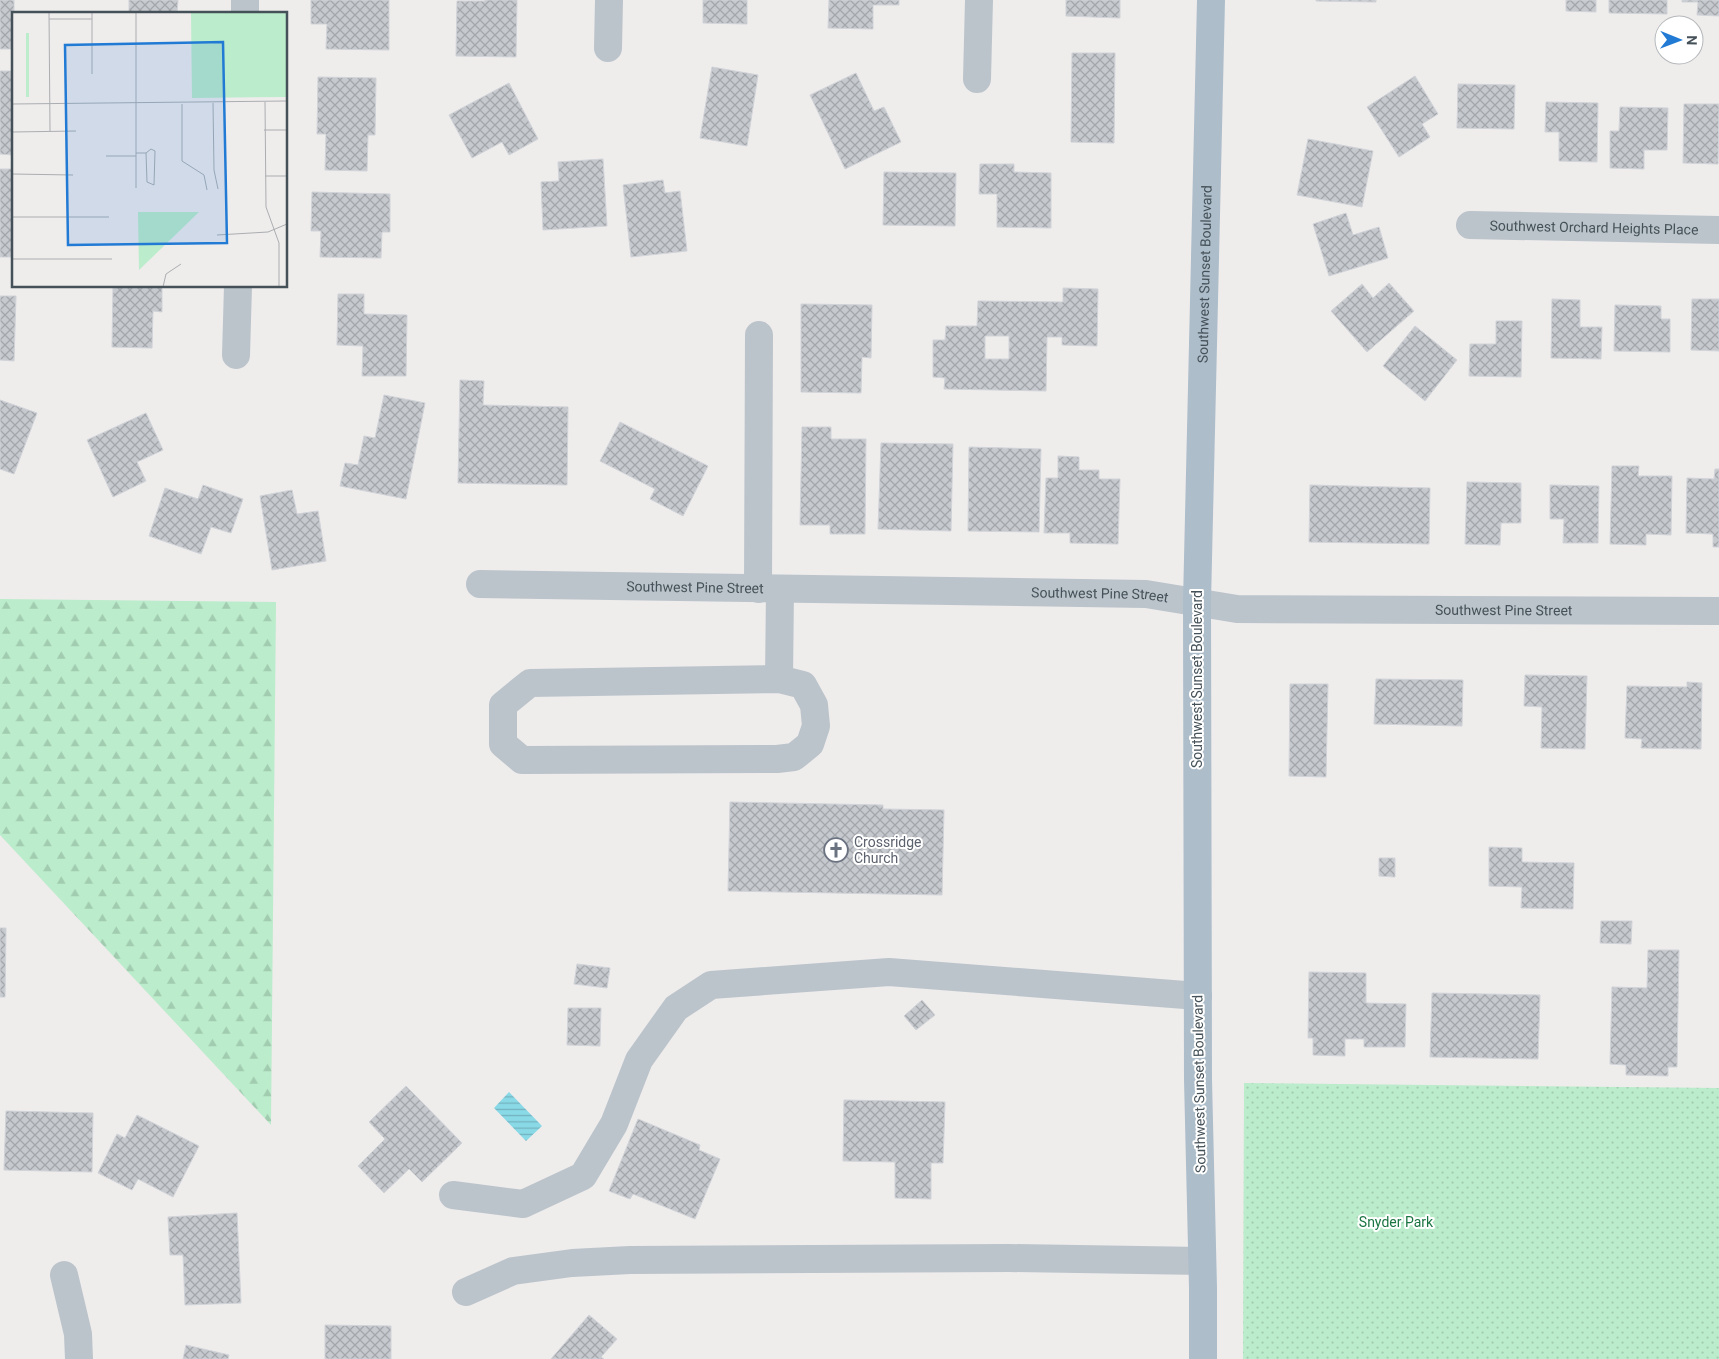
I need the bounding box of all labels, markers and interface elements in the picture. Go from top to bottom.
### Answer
inset map [12,12,288,288]
north arrow [1654,15,1704,65]
text: N [1684,35,1700,45]
street label: Southwest Sunset Boulevard [1195,185,1215,363]
street label: Southwest Orchard Heights Place [1489,217,1699,238]
street label: Southwest Pine Street [626,578,764,596]
street label: Southwest Pine Street [1031,584,1170,606]
street label: Southwest Sunset Boulevard [1189,590,1205,768]
street label: Southwest Pine Street [1435,602,1573,618]
place label: Crossridge Church [854,834,921,866]
church icon: Crossridge Church [823,837,849,863]
street label: Southwest Sunset Boulevard [1189,995,1209,1173]
park label: Snyder Park [1359,1214,1434,1230]

